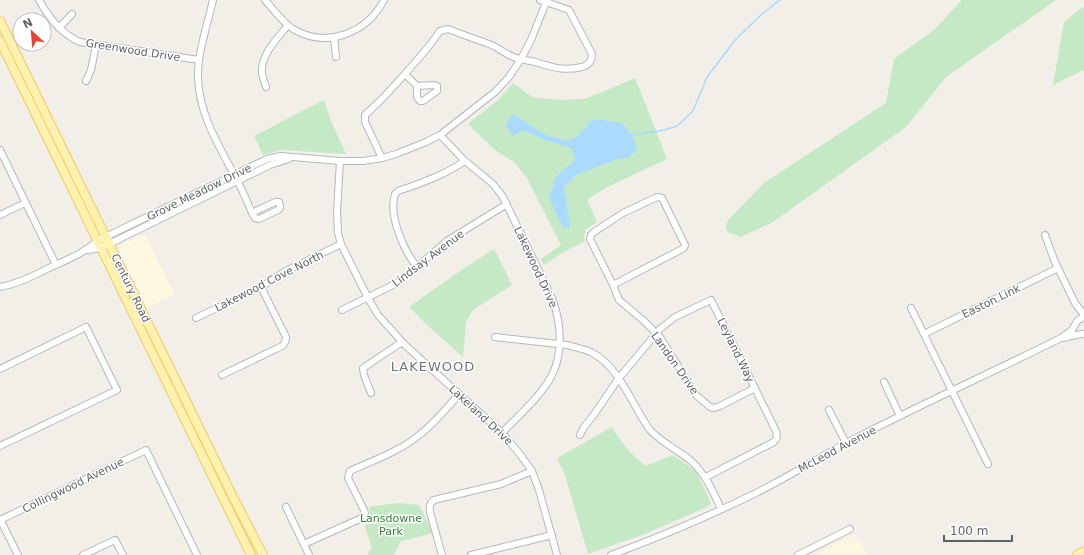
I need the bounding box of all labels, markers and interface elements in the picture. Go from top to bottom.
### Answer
north arrow [12,12,52,52]
text: N [21,16,35,31]
street label: Greenwood Drive [85,37,181,64]
street label: Grove Meadow Drive [145,161,254,223]
street label: Lakewood Drive [511,225,560,310]
street label: Lindsay Avenue [390,227,467,290]
street label: Lakewood Cove North [213,248,326,315]
street label: Century Road [108,252,153,325]
street label: Easton Link [960,281,1023,321]
street label: Leyland Way [714,316,757,385]
street label: Landon Drive [648,330,701,397]
district label: LAKEWOOD [391,359,475,374]
street label: Lakeland Drive [446,383,515,448]
street label: McLeod Avenue [796,423,879,475]
street label: Collingwood Avenue [20,455,126,516]
park label: Lansdowne Park [360,512,422,538]
scale bar [944,517,1012,543]
text: 100 m [950,524,988,538]

